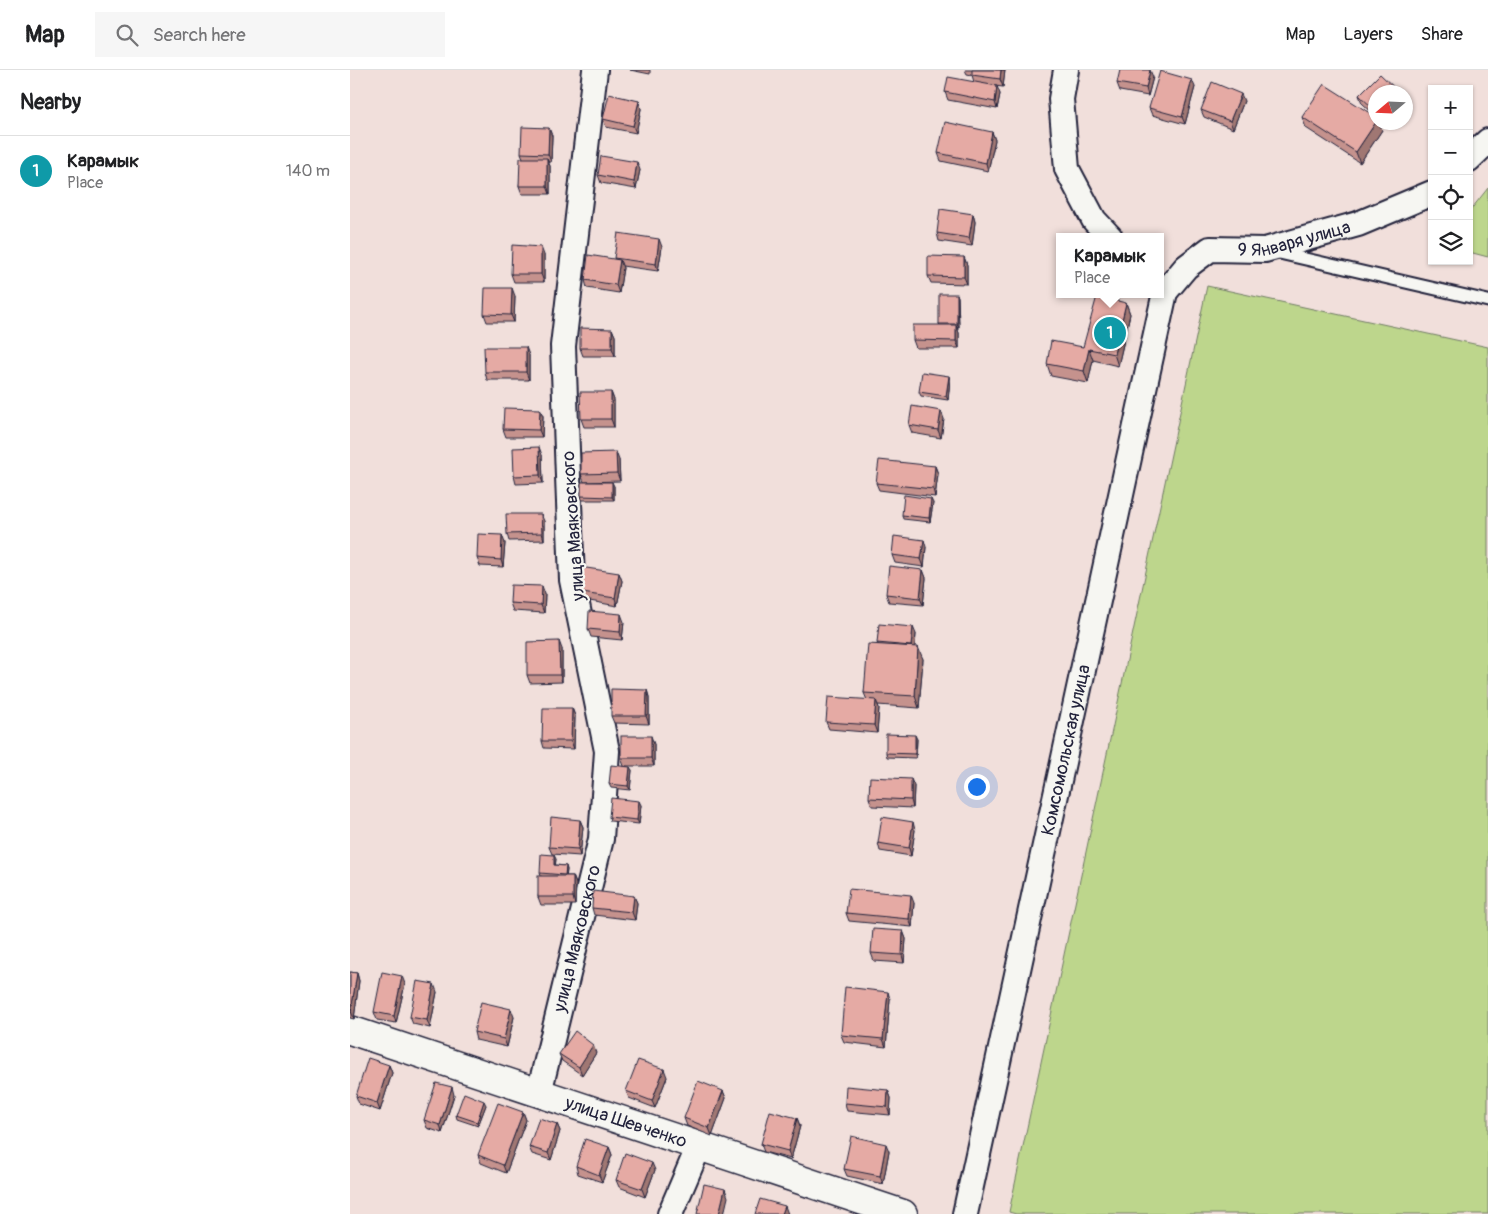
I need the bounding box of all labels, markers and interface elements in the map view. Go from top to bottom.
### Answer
search box [95,12,445,57]
text: Map [25,20,65,49]
icon: search [113,21,141,49]
text: Search here [153,23,246,47]
text: Map [1286,23,1315,46]
text: Layers [1343,23,1393,46]
text: Share [1421,23,1463,46]
north arrow [1368,85,1413,130]
map controls [1428,85,1473,265]
button: + [1428,85,1473,130]
text: Nearby [20,89,81,116]
button: − [1428,130,1473,175]
text: Карамык [67,149,139,173]
text: 1 [33,161,39,181]
text: 140 m [286,161,330,181]
text: Place [67,173,103,193]
button: locate [1428,175,1473,220]
street label: 9 Января улица [1237,216,1353,263]
button: layers [1428,220,1473,265]
popup [1056,233,1164,298]
text: Карамык [1074,244,1146,268]
text: Place [1074,268,1110,288]
pin: 1 [1094,314,1126,352]
street label: улица Маяковского [557,450,590,603]
street label: Комсомольская улица [1036,662,1096,837]
your location [964,774,990,800]
street label: улица Маяковского [548,863,606,1015]
street label: улица Шевченко [561,1091,690,1153]

